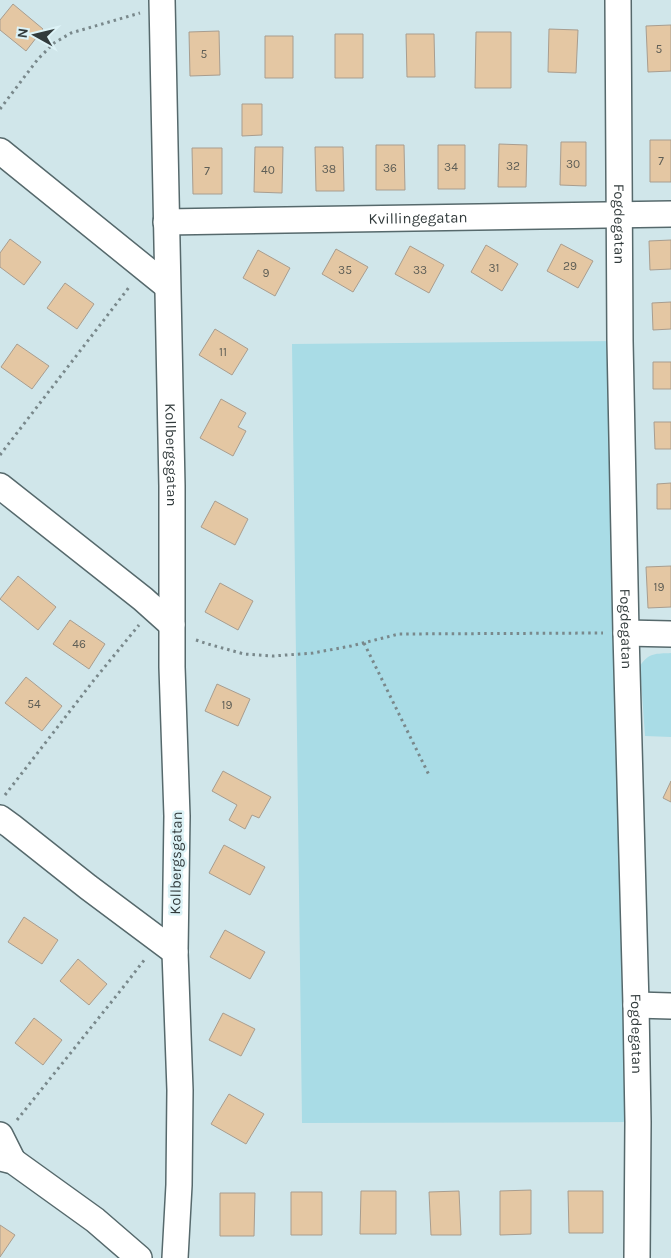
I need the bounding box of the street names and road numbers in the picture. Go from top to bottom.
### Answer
street label: Fogdegatan [610,184,629,264]
street label: Kvillingegatan [368,208,468,228]
street label: Kollbergsgatan [161,403,181,507]
street label: Fogdegatan [616,589,636,669]
street label: Kollbergsgatan [166,811,186,915]
street label: Fogdegatan [627,993,646,1074]

